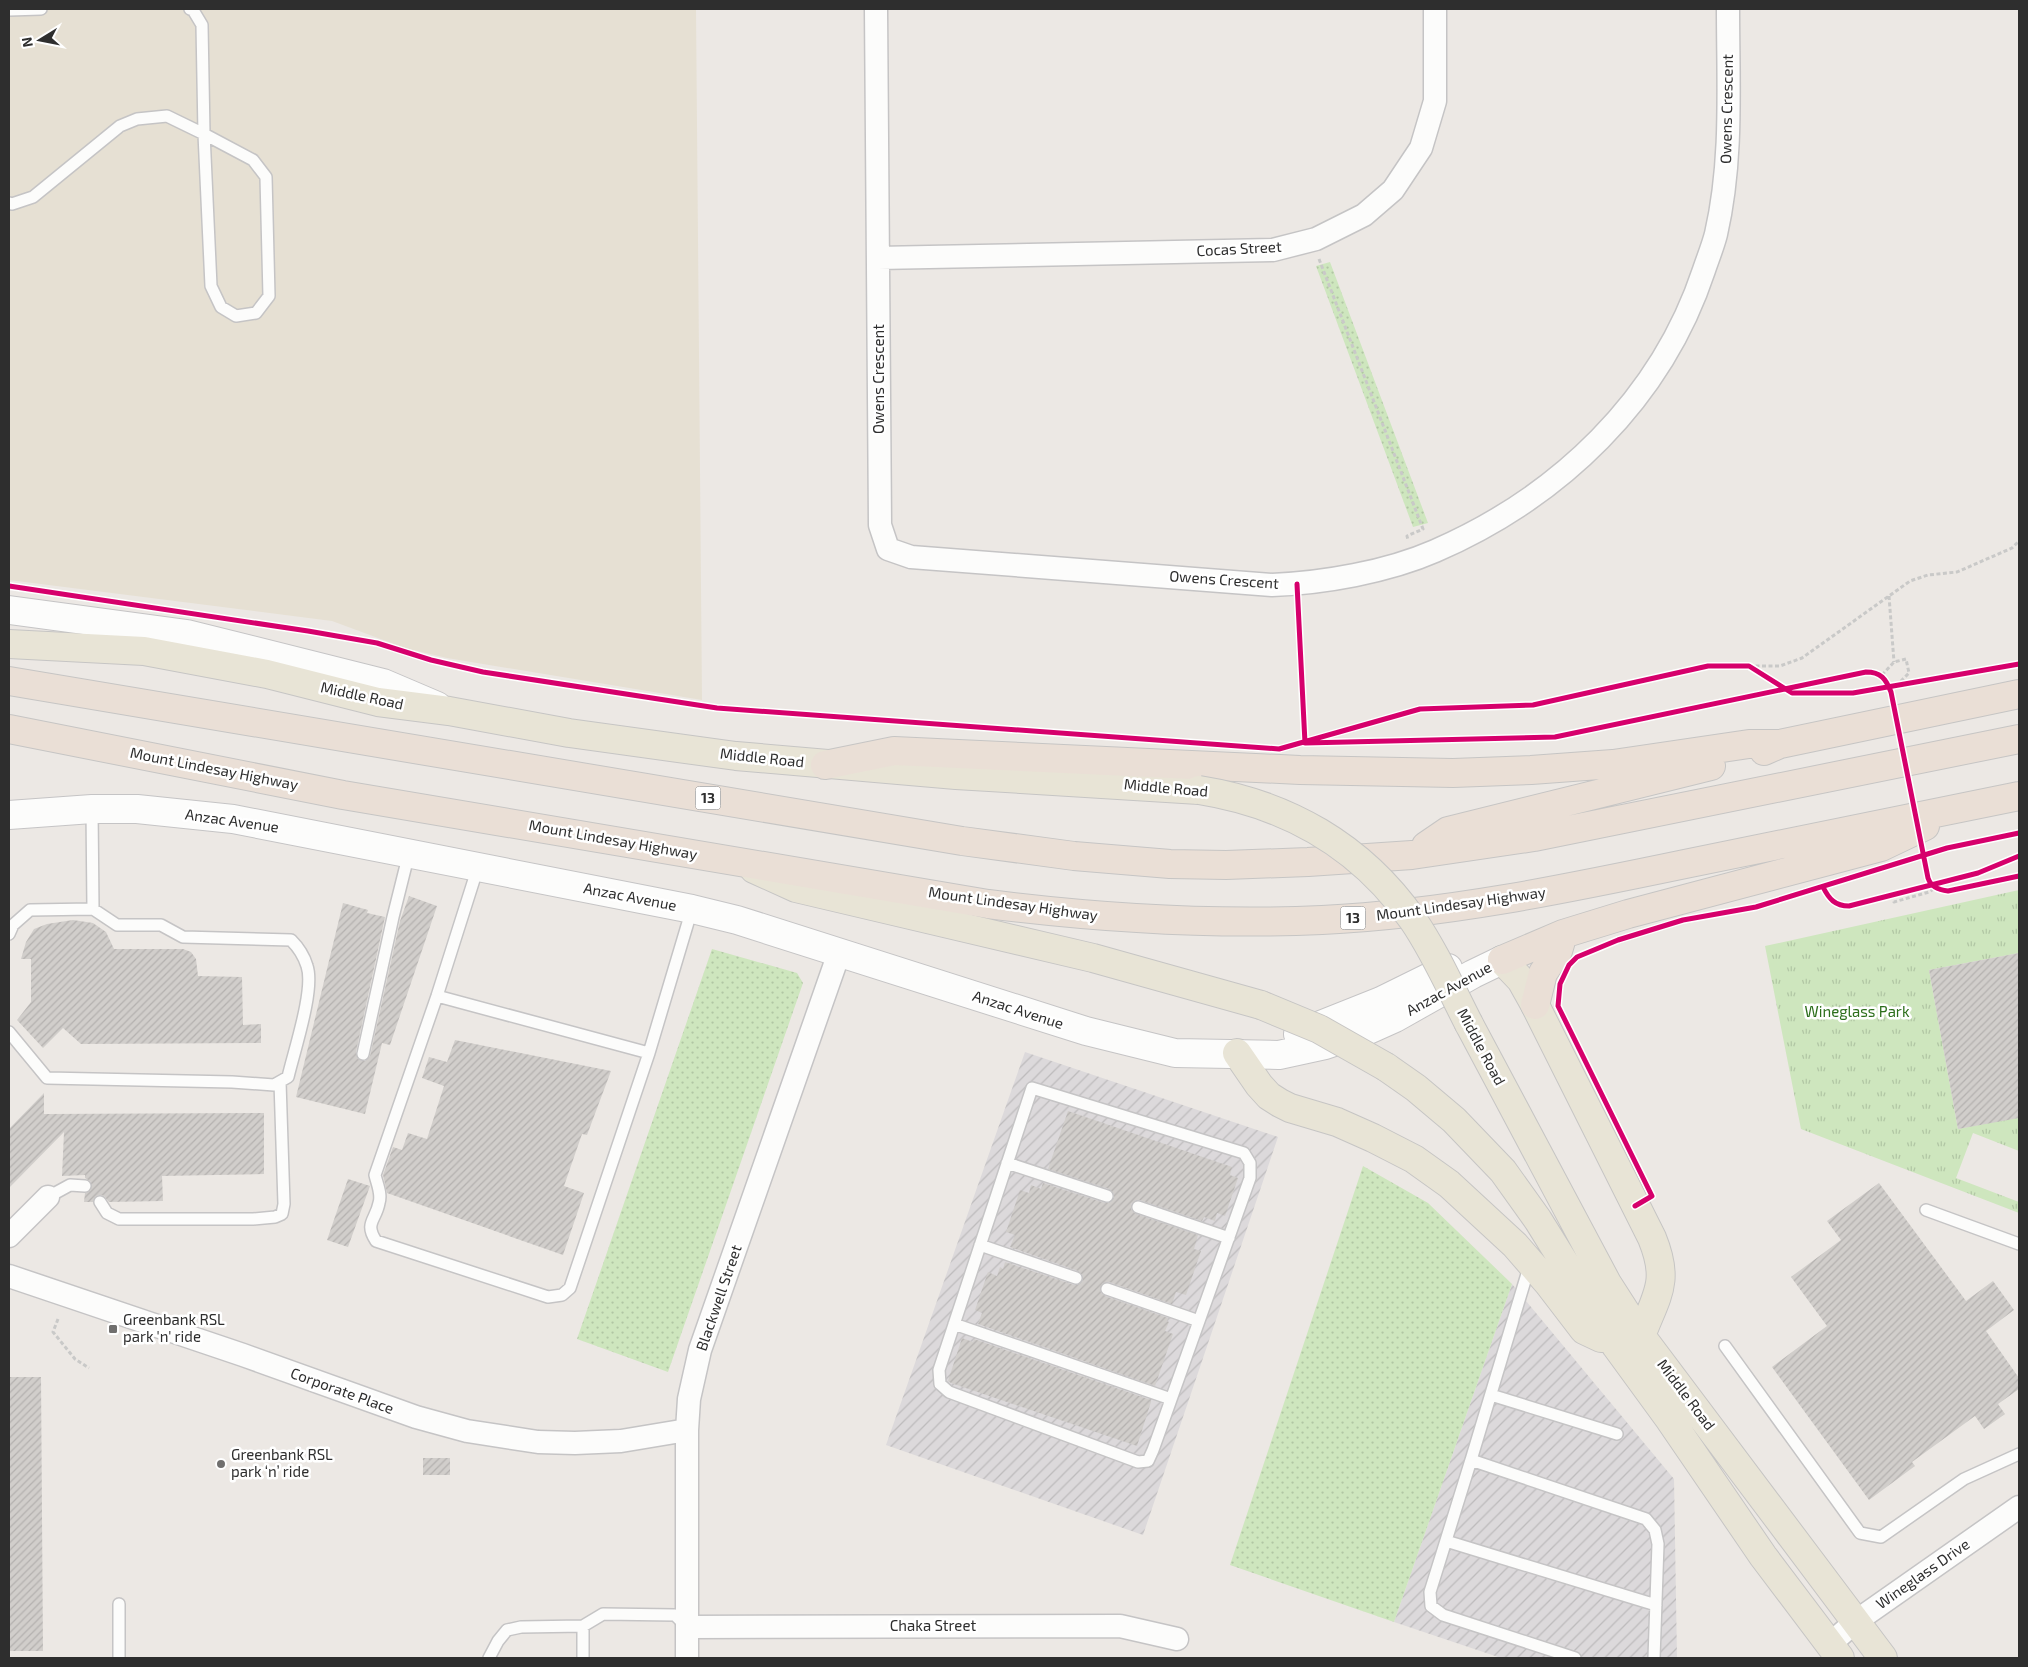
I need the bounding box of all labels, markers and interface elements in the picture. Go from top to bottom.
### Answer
north arrow [15,15,65,65]
text: N [17,36,36,49]
street label: Owens Crescent [1716,54,1736,164]
street label: Cocas Street [1196,237,1282,259]
street label: Owens Crescent [869,324,887,434]
street label: Owens Crescent [1169,566,1280,592]
street label: Middle Road [319,677,405,713]
street label: Mount Lindesay Highway [129,743,300,793]
street label: Middle Road [719,744,805,770]
street label: Middle Road [1123,774,1209,800]
road number: 13 [696,786,720,810]
street label: Anzac Avenue [184,805,280,836]
street label: Mount Lindesay Highway [527,815,699,863]
street label: Anzac Avenue [582,878,678,914]
street label: Mount Lindesay Highway [927,882,1099,924]
street label: Mount Lindesay Highway [1375,882,1547,924]
road number: 13 [1340,906,1366,930]
street label: Anzac Avenue [1403,957,1494,1019]
street label: Anzac Avenue [971,986,1066,1032]
park label: Wineglass Park [1804,1002,1910,1020]
street label: Middle Road [1454,1005,1510,1088]
street label: Blackwell Street [691,1242,745,1353]
place label: Greenbank RSL park 'n' ride [123,1310,225,1345]
marker: Greenbank RSL park 'n' ride [107,1323,119,1335]
street label: Middle Road [1654,1355,1719,1434]
street label: Corporate Place [288,1363,396,1417]
place label: Greenbank RSL park ‘n’ ride [231,1445,333,1480]
marker: Greenbank RSL park ‘n’ ride [215,1458,227,1470]
street label: Wineglass Drive [1872,1534,1973,1612]
street label: Chaka Street [890,1616,976,1634]

